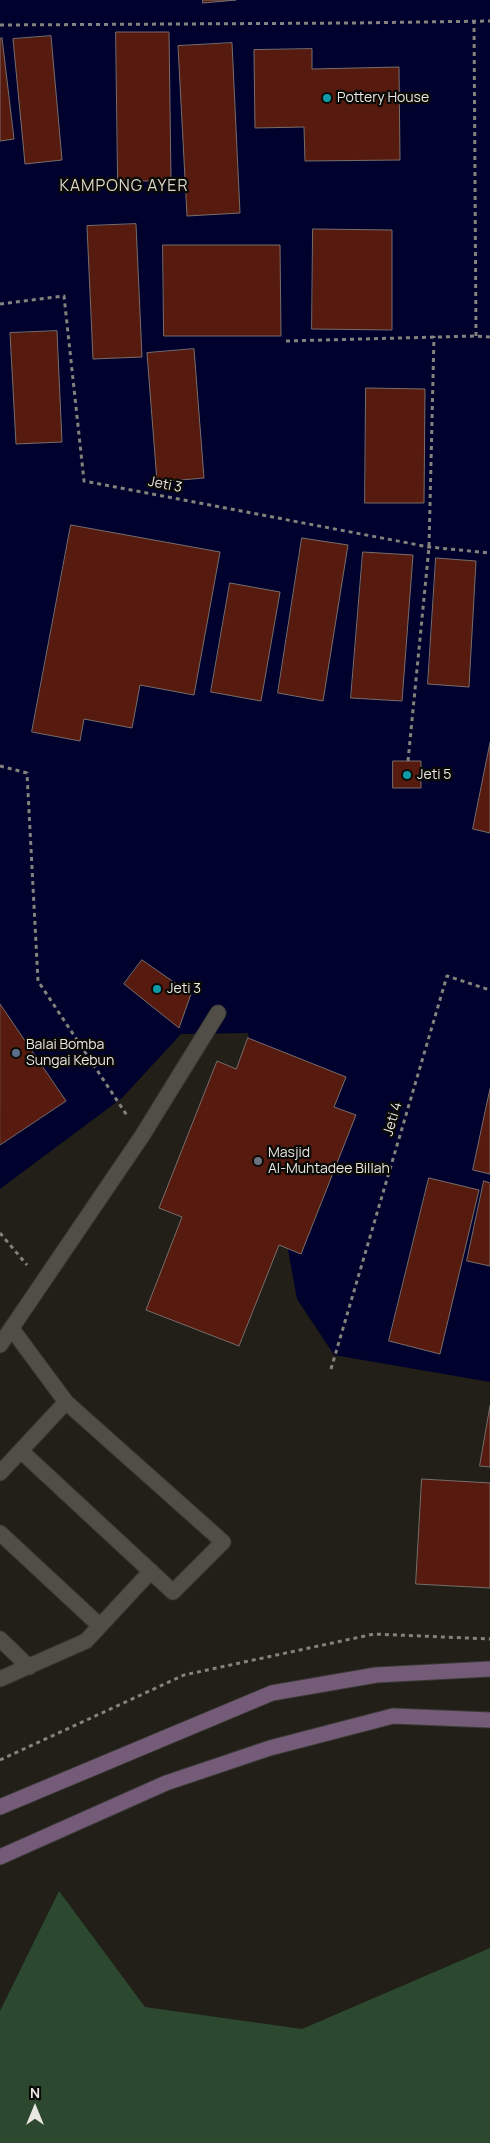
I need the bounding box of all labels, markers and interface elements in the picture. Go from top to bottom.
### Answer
place label: Pottery House [337,90,429,106]
marker: Pottery House [321,92,333,104]
district label: KAMPONG AYER [58,177,190,197]
street label: Jeti 3 [147,474,183,496]
place label: Jeti 5 [417,767,451,783]
marker: Jeti 5 [401,769,413,781]
place label: Jeti 3 [167,981,201,997]
marker: Jeti 3 [151,983,163,995]
place label: Balai Bomba Sungai Kebun [26,1037,114,1070]
marker: Balai Bomba Sungai Kebun [10,1047,22,1059]
street label: Jeti 4 [380,1100,406,1138]
place label: Masjid Al-Muhtadee Billah [268,1145,390,1178]
marker: Masjid Al-Muhtadee Billah [252,1155,264,1167]
north arrow [10,2083,60,2133]
text: N [30,2083,40,2102]

